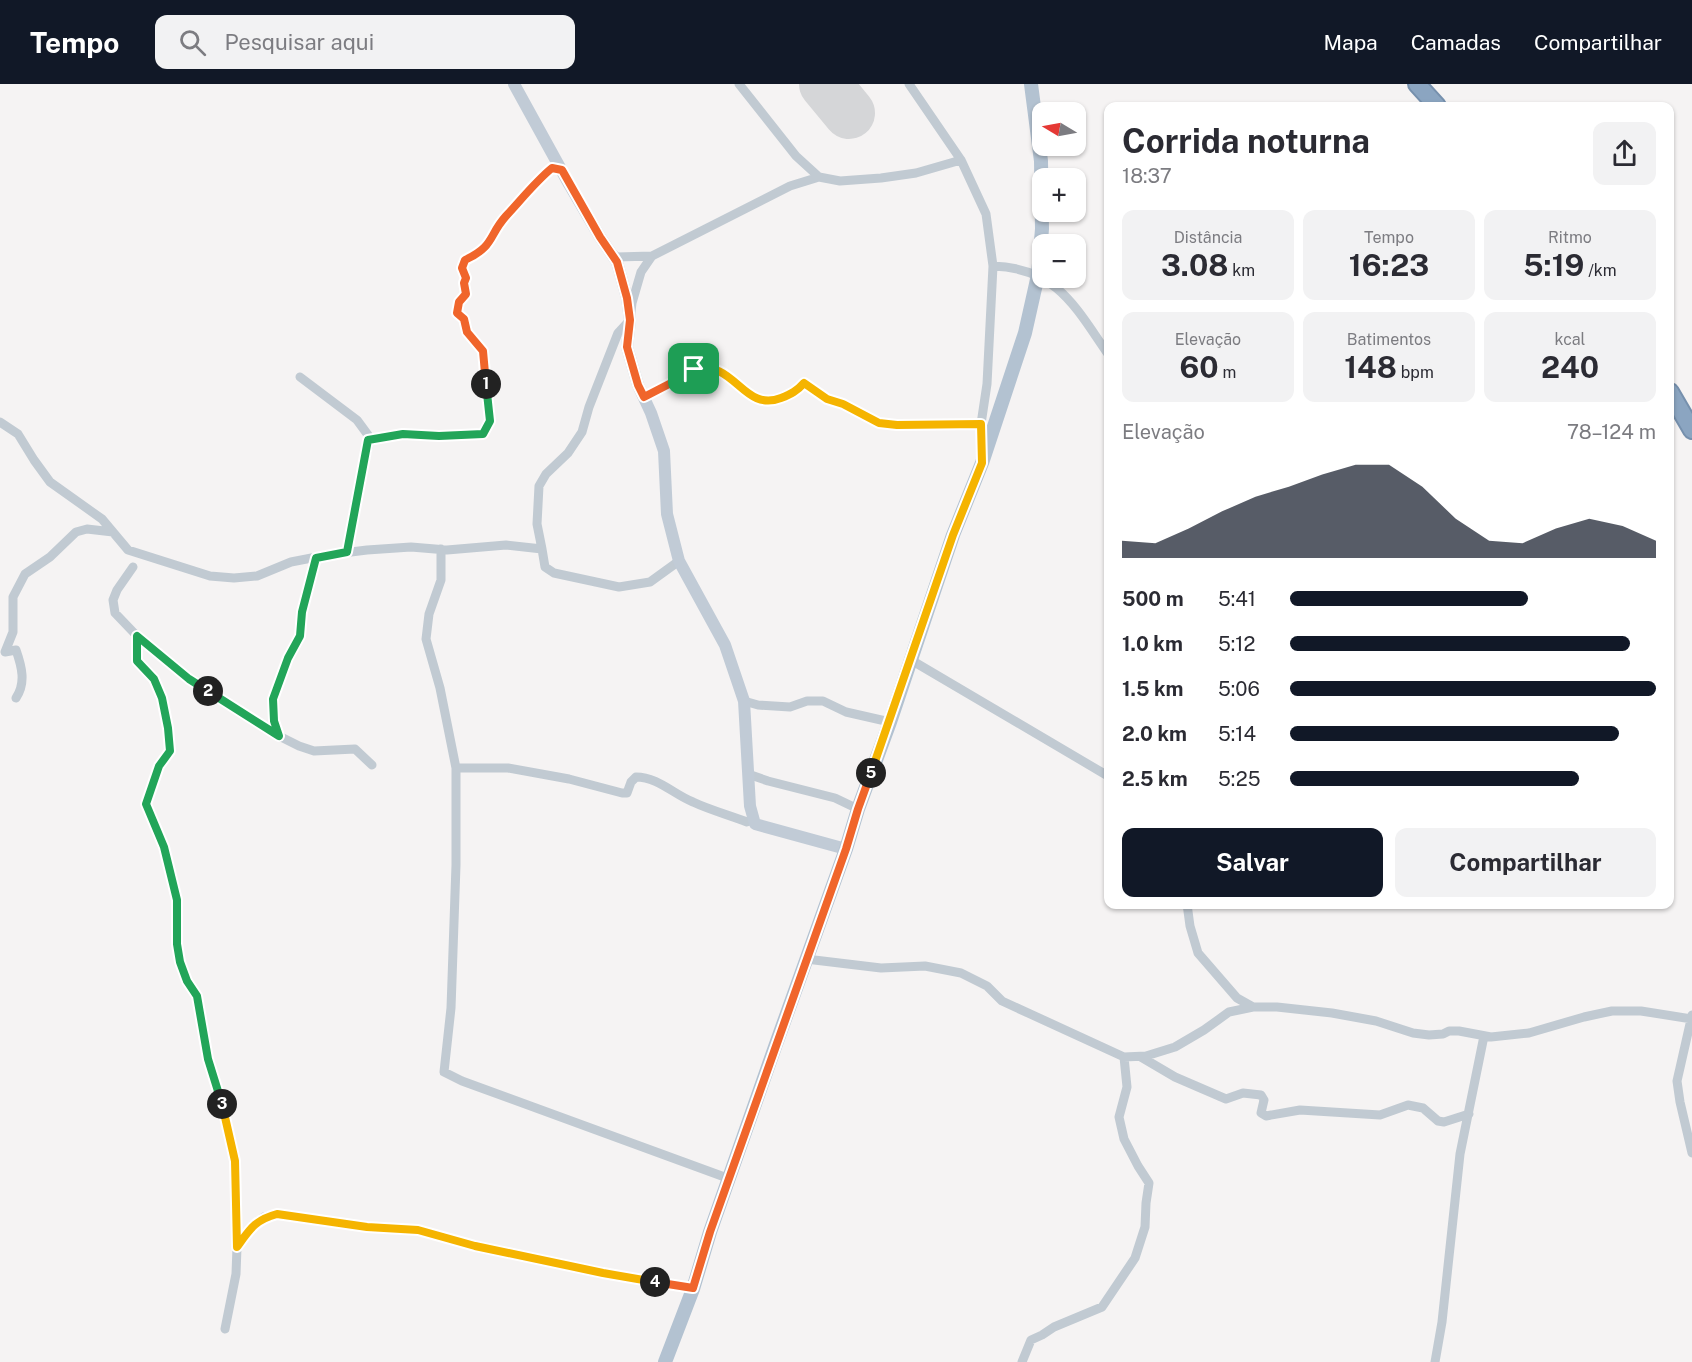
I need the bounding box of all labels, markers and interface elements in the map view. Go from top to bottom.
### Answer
search box [155,15,575,69]
text: Tempo [30,26,119,59]
icon: search [176,26,209,59]
text: Pesquisar aqui [224,29,374,55]
text: Mapa [1324,30,1378,55]
text: Camadas [1411,30,1501,55]
text: Compartilhar [1534,30,1662,55]
north arrow [1032,102,1086,156]
map controls [1032,102,1086,288]
text: Corrida noturna [1122,122,1370,160]
button: share [1593,122,1656,185]
text: 18:37 [1122,164,1172,188]
button: + [1032,168,1086,222]
text: Distância [1174,228,1242,247]
text: Tempo [1364,228,1414,247]
text: Ritmo [1548,228,1592,247]
button: − [1032,234,1086,288]
text: 3.08 [1161,247,1228,283]
text: 16:23 [1349,247,1429,283]
text: 5:19 [1523,247,1584,283]
text: km [1228,261,1255,280]
text: /km [1584,261,1617,280]
text: Elevação [1175,330,1241,349]
text: Batimentos [1347,330,1431,349]
text: kcal [1555,330,1585,349]
pin [668,343,719,394]
text: 60 [1180,349,1219,385]
text: 148 [1344,349,1397,385]
text: 240 [1541,349,1599,385]
icon: arrive [677,352,710,385]
text: m [1219,363,1236,382]
text: bpm [1397,363,1434,382]
pin: 1 [471,369,501,399]
text: 1 [483,374,489,393]
text: Elevação [1122,420,1205,444]
text: 78–124 m [1567,420,1656,444]
text: 500 m [1122,587,1184,611]
text: 5:41 [1218,587,1256,611]
text: 1.0 km [1122,632,1183,656]
text: 5:12 [1218,632,1255,656]
pin: 2 [193,676,223,706]
text: 1.5 km [1122,677,1183,701]
text: 5:06 [1218,677,1260,701]
text: 2 [203,681,213,700]
text: 2.0 km [1122,722,1187,746]
text: 5:14 [1218,722,1256,746]
pin: 5 [856,758,886,788]
text: 5 [866,763,876,782]
text: 2.5 km [1122,767,1188,791]
text: 5:25 [1218,767,1260,791]
button: Salvar [1122,828,1383,897]
button: Compartilhar [1395,828,1656,897]
pin: 3 [207,1089,237,1119]
text: 3 [217,1094,227,1113]
pin: 4 [640,1267,670,1297]
text: 4 [650,1272,660,1291]

